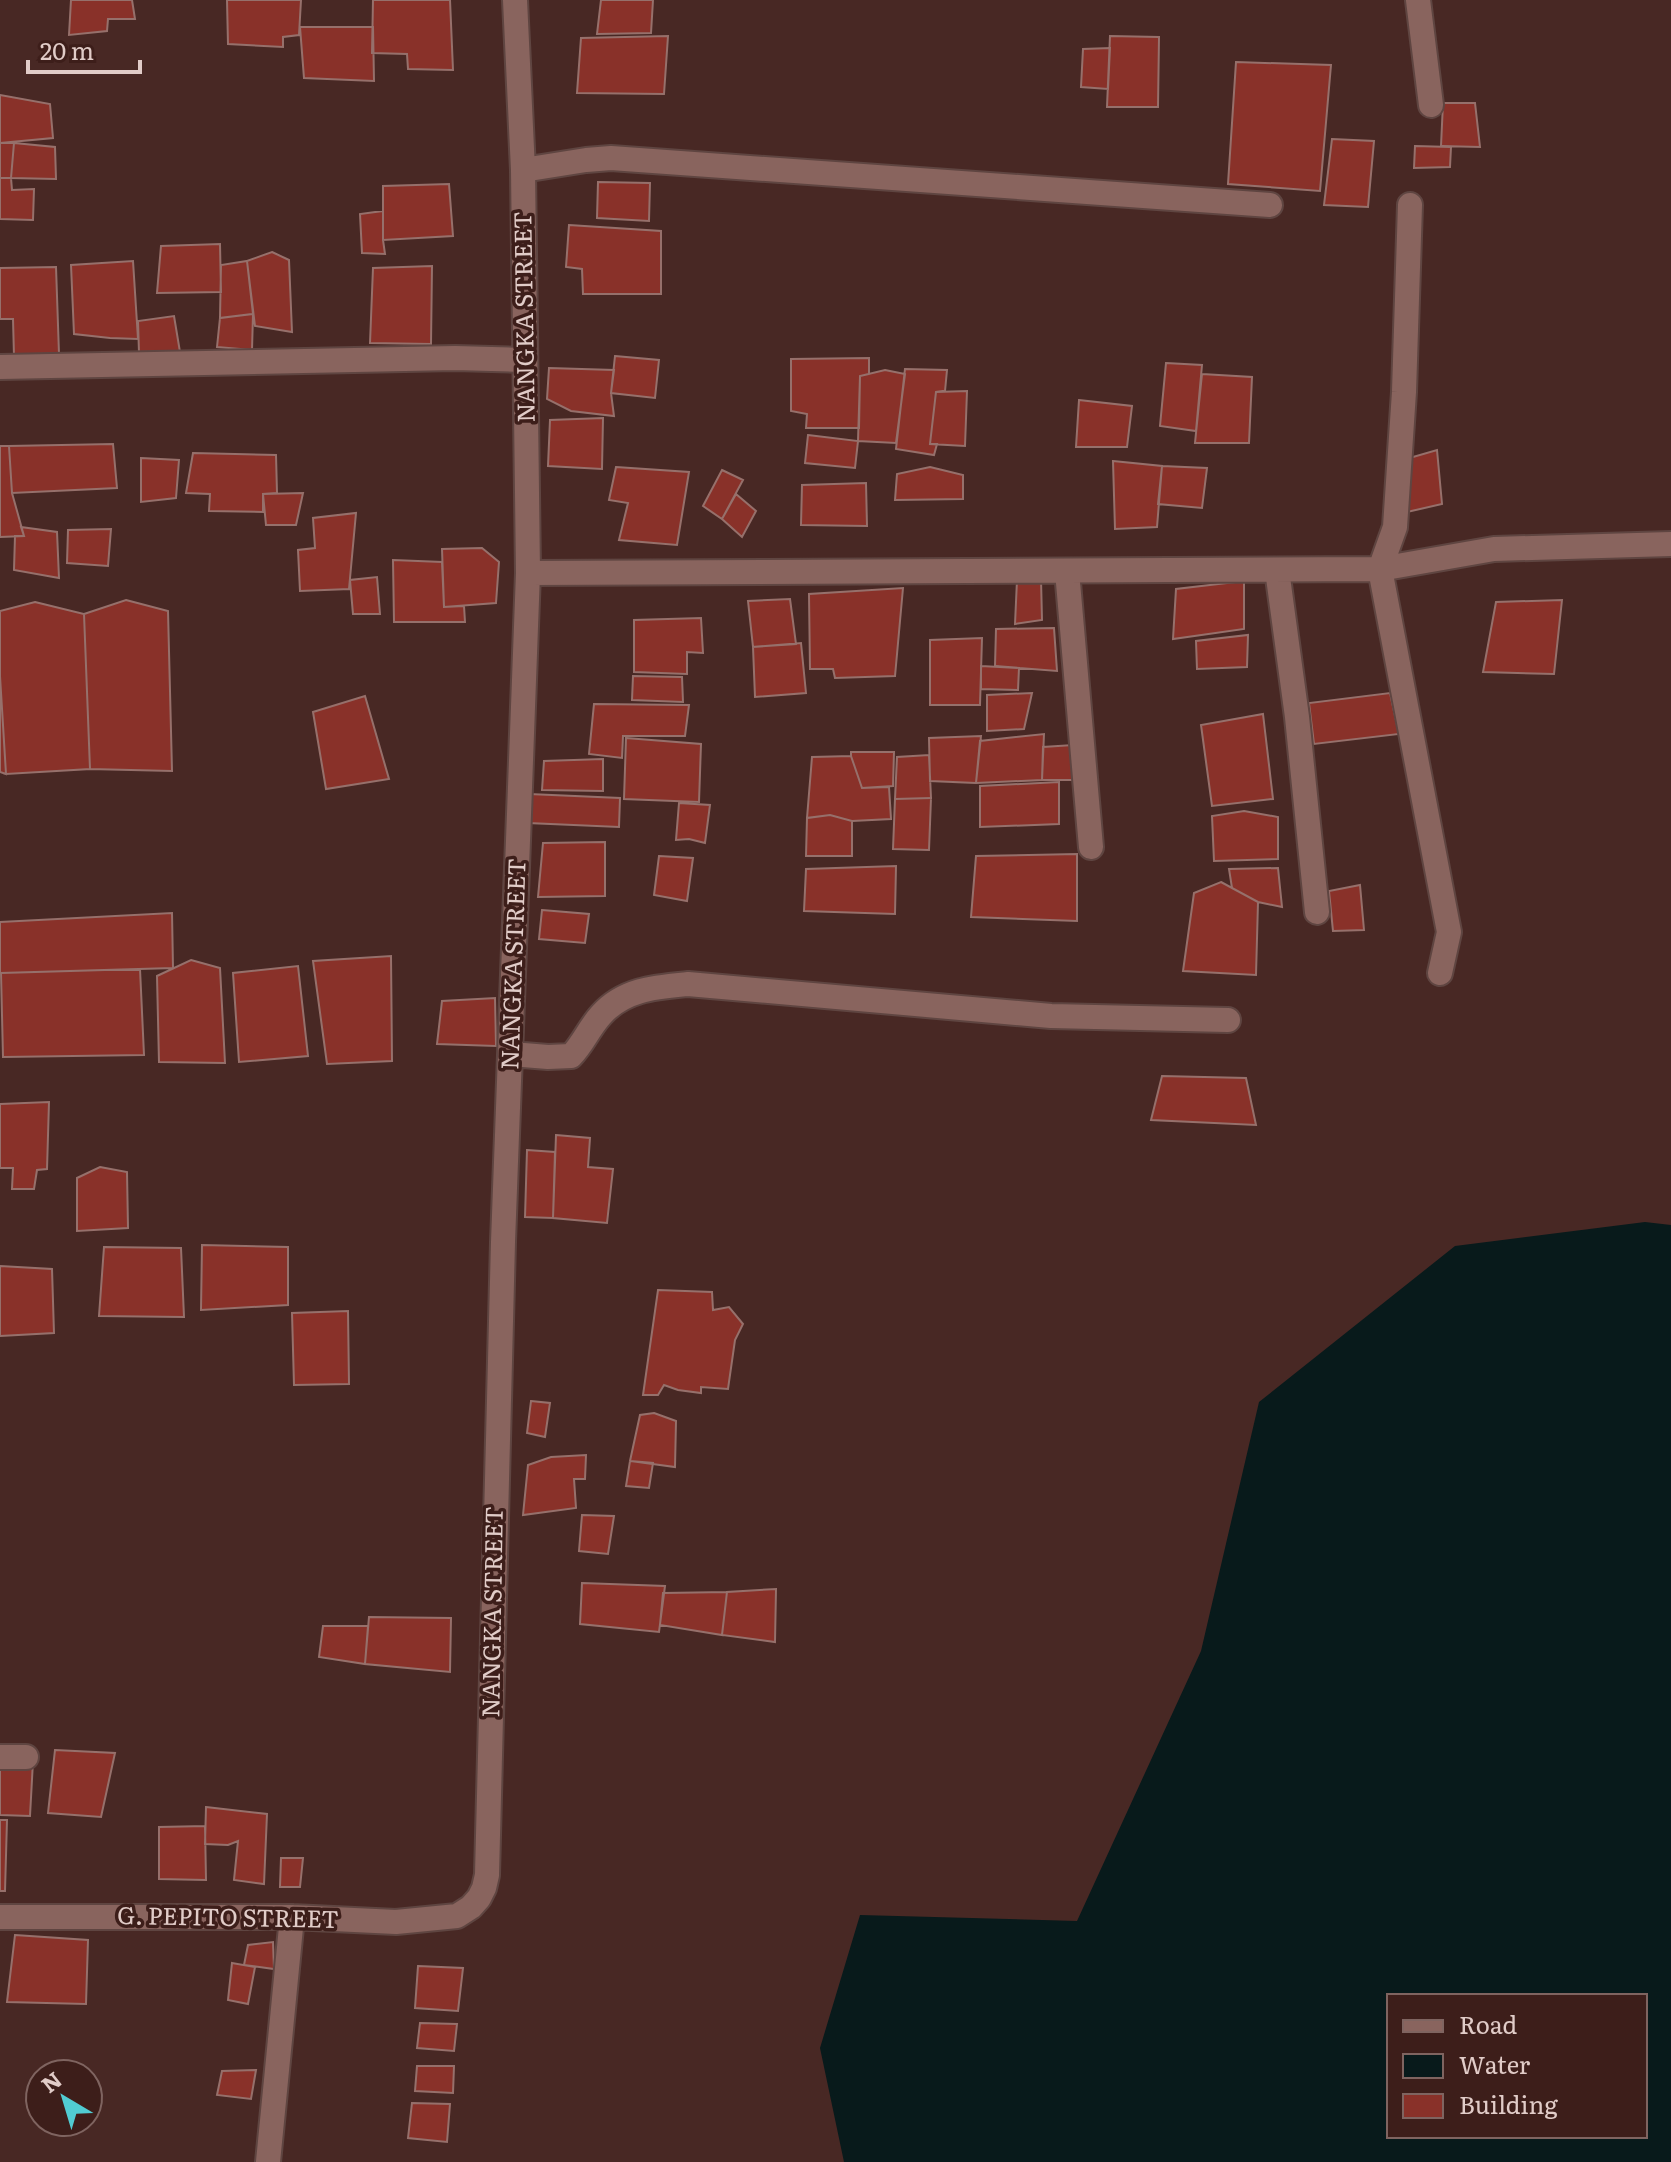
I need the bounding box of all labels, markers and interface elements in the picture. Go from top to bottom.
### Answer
scale bar [28,24,140,74]
text: 20 m [40,32,94,67]
street label: NANGKA STREET [503,211,542,423]
street label: NANGKA STREET [490,858,533,1070]
street label: NANGKA STREET [471,1506,510,1718]
street label: G. PEPITO STREET [117,1896,339,1935]
legend [1387,1994,1647,2138]
text: Road [1459,2006,1518,2041]
text: Water [1459,2046,1531,2081]
north arrow [24,2058,104,2138]
text: N [33,2062,68,2100]
text: Building [1459,2086,1558,2121]

